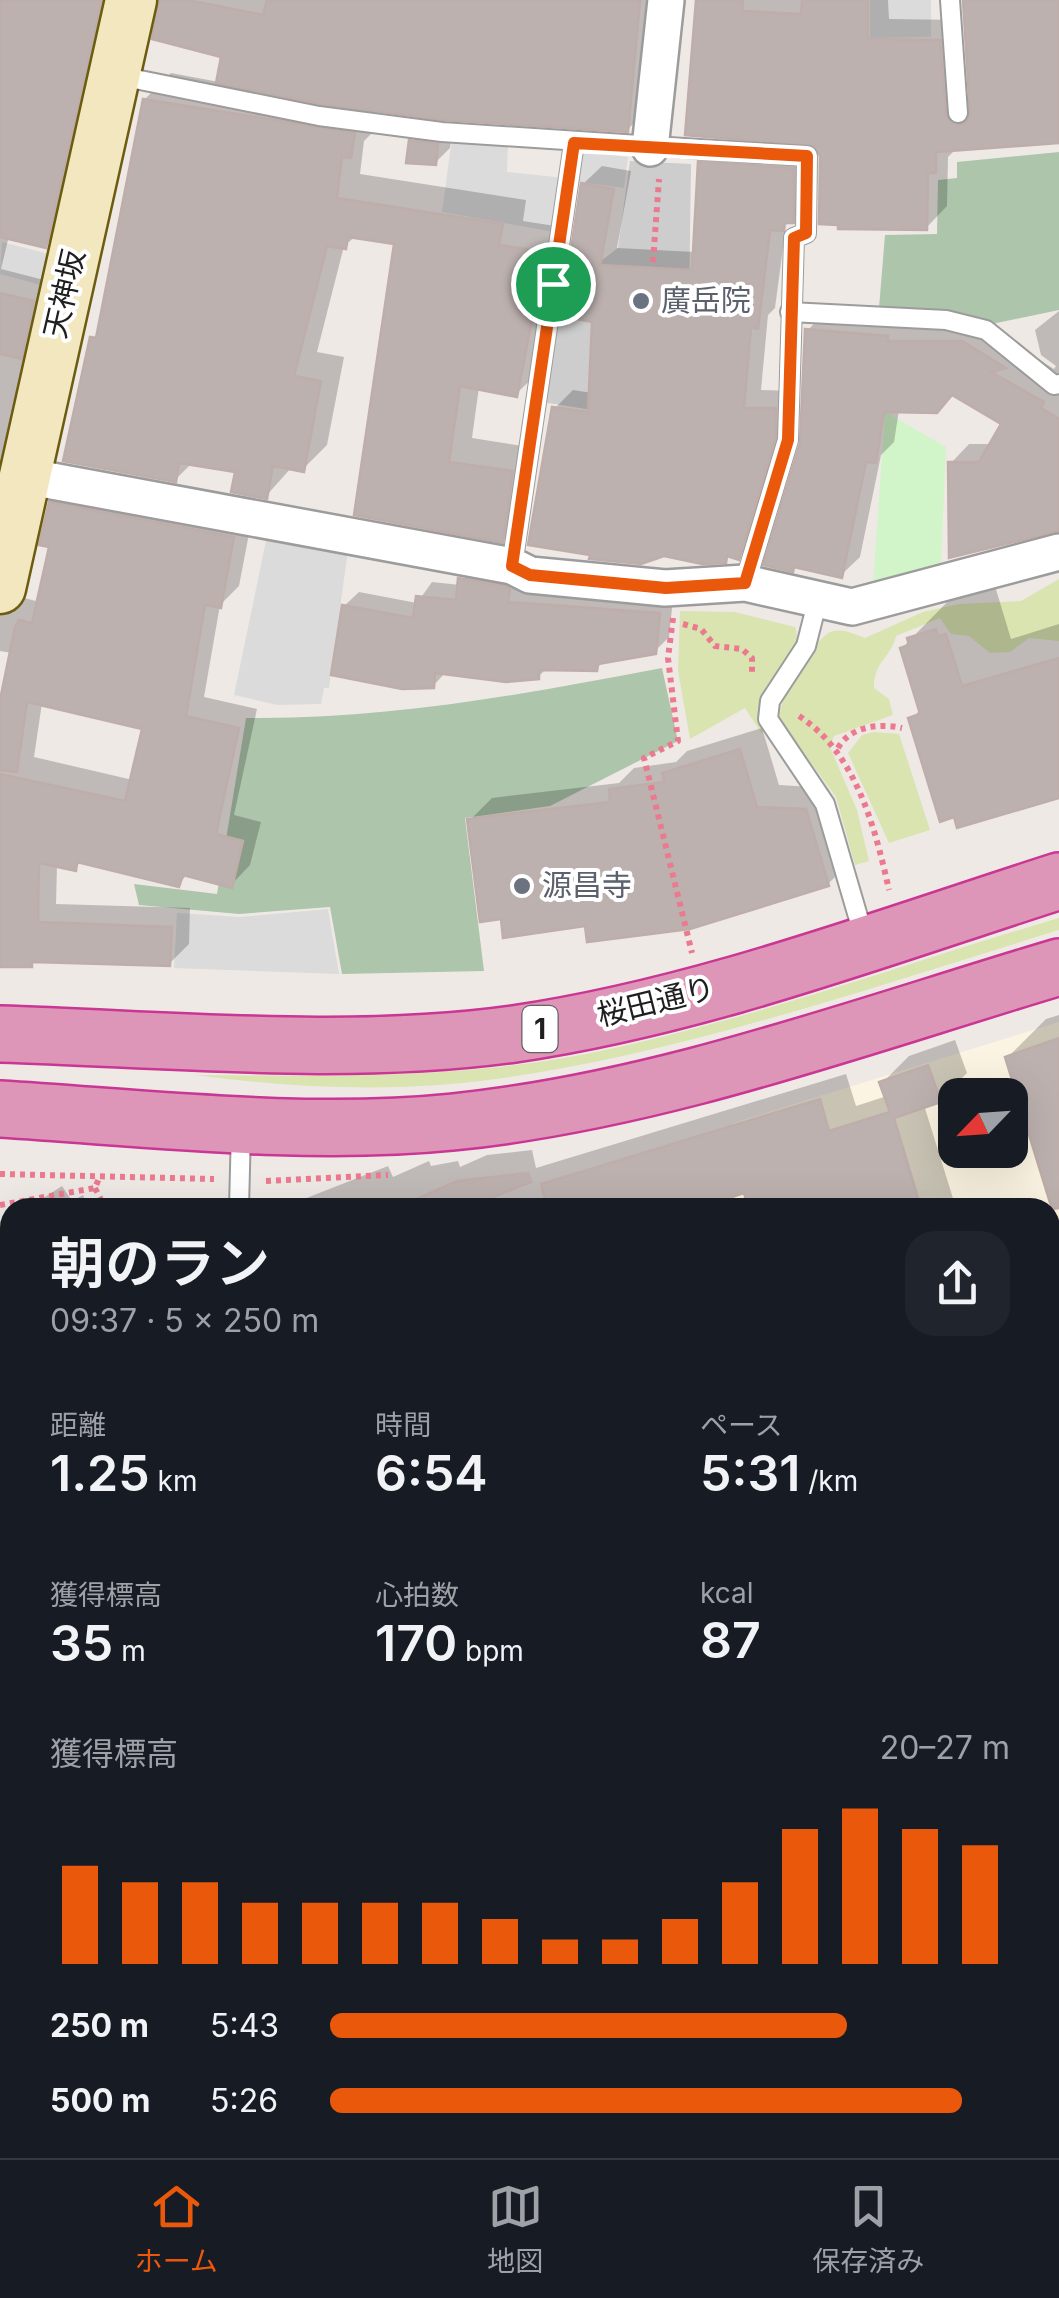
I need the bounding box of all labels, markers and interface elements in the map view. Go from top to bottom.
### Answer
pin [511,242,596,327]
street label: 天神坂 [36,246,92,342]
icon: arrive [526,257,581,312]
place label: 廣岳院 [661,282,751,318]
marker: 廣岳院 [630,290,652,312]
place label: 源昌寺 [542,867,632,903]
marker: 源昌寺 [511,875,533,897]
street label: 桜田通り [593,969,718,1033]
road number: 1 [522,1006,558,1052]
north arrow [938,1078,1028,1168]
map controls [938,1078,1028,1168]
text: 朝のラン [50,1230,270,1296]
button: share [905,1231,1010,1336]
text: 09:37 · 5 × 250 m [50,1301,319,1340]
text: 距離 [50,1408,106,1442]
text: 時間 [375,1408,431,1442]
text: ペース [700,1408,783,1442]
text: 1.25 [50,1443,150,1503]
text: 6:54 [375,1443,488,1503]
text: 5:31 [700,1443,800,1503]
text: km [150,1464,197,1498]
text: /km [800,1464,858,1498]
text: kcal [700,1576,754,1610]
text: 獲得標高 [50,1578,162,1612]
text: 心拍数 [375,1578,459,1612]
text: 87 [700,1610,761,1670]
text: 35 [50,1613,113,1673]
text: 170 [375,1613,457,1673]
text: m [113,1634,146,1668]
text: bpm [457,1634,524,1668]
text: 20–27 m [880,1728,1010,1767]
text: 獲得標高 [50,1734,178,1773]
text: 250 m [50,2006,149,2045]
text: 5:43 [210,2006,279,2045]
text: 500 m [50,2081,150,2120]
text: 5:26 [210,2081,278,2120]
tab: ホーム [135,2179,218,2279]
tab: 地図 [487,2179,543,2279]
tab: 保存済み [812,2179,924,2279]

